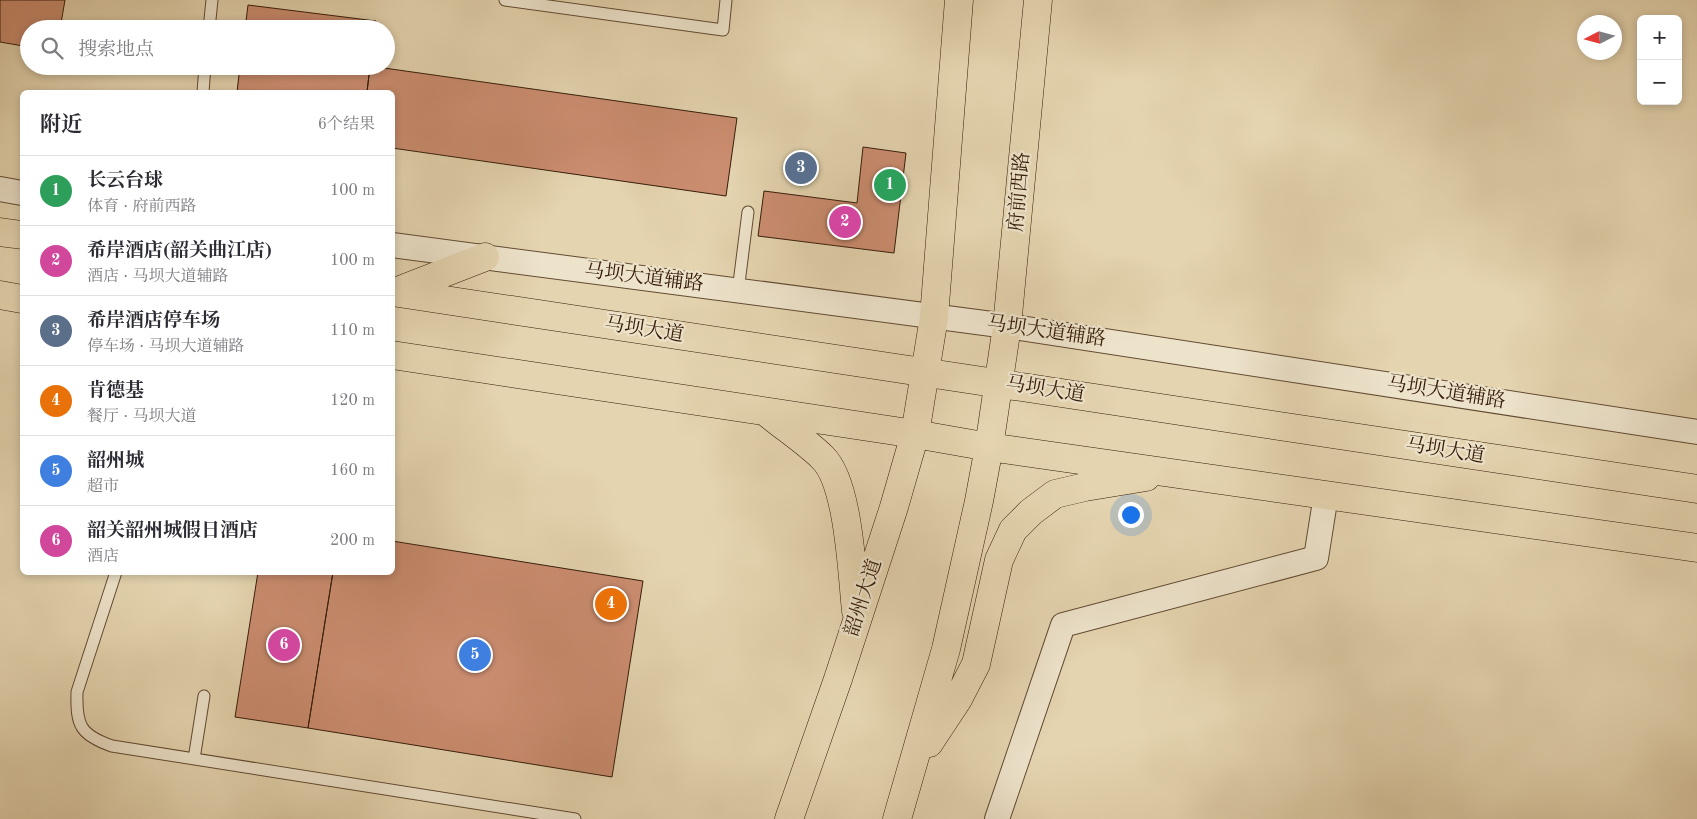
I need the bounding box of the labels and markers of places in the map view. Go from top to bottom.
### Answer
pin: 3 [785,149,817,187]
pin: 1 [874,166,906,204]
pin: 2 [829,203,861,241]
pin: 4 [595,585,627,623]
pin: 6 [268,626,300,664]
pin: 5 [459,636,491,674]

